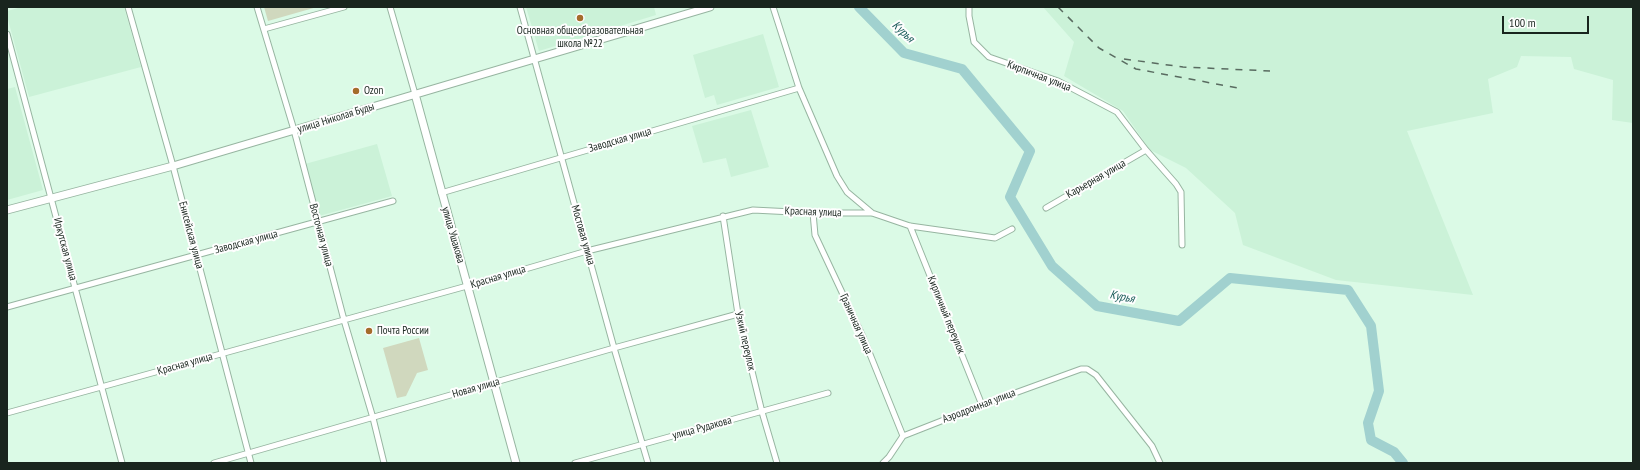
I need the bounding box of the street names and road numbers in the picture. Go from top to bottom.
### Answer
street label: Кирпичная улица [1005,58,1073,94]
street label: улица Николая Буды [296,100,376,136]
street label: Заводская улица [587,125,653,155]
street label: Карьерная улица [1064,157,1128,201]
street label: Енисейская улица [176,200,206,270]
street label: Восточная улица [306,202,336,268]
street label: Мостовая улица [568,204,598,266]
street label: Красная улица [784,204,842,220]
street label: улица Ушакова [439,205,467,265]
street label: Иркутская улица [50,216,80,282]
street label: Заводская улица [213,227,279,257]
street label: Красная улица [469,262,527,292]
street label: Кирпичный переулок [924,274,968,356]
street label: Граничная улица [837,292,875,356]
street label: Узкий переулок [732,310,758,372]
street label: Красная улица [156,350,214,378]
street label: Новая улица [451,375,501,401]
street label: Аэродромная улица [941,386,1017,426]
street label: улица Рудакова [671,414,733,442]

